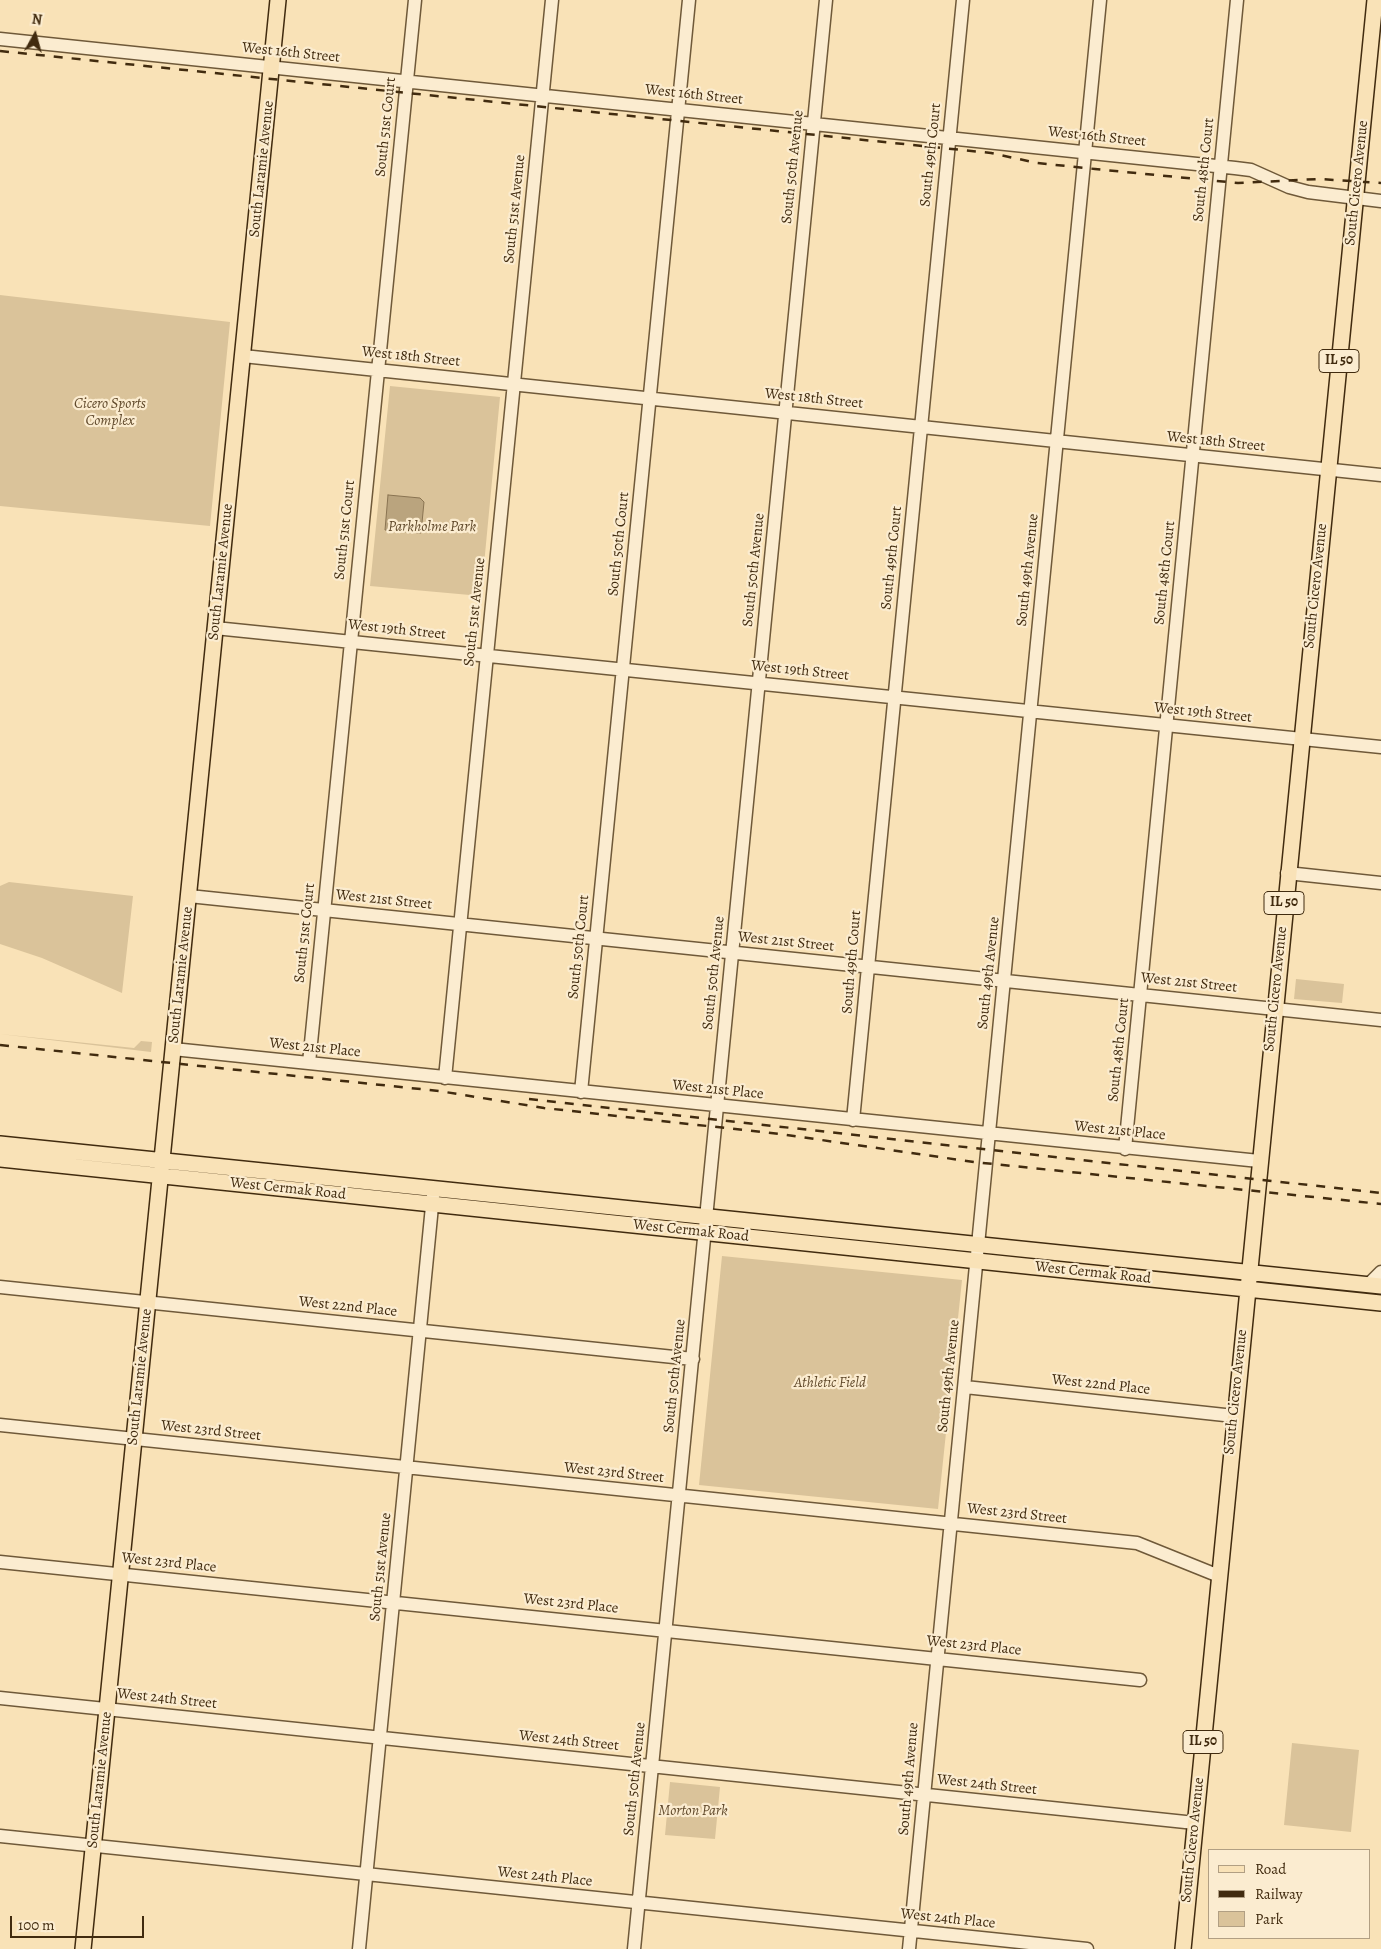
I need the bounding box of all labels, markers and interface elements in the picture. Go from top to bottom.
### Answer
north arrow [10,10,60,60]
text: N [31,10,43,30]
street label: West 16th Street [241,39,341,67]
street label: South 51st Court [372,76,400,178]
street label: West 16th Street [644,81,744,109]
street label: South Laramie Avenue [246,100,278,238]
street label: South 49th Court [917,102,945,208]
street label: South 50th Avenue [778,109,808,225]
street label: South 48th Court [1190,117,1218,223]
street label: South Cicero Avenue [1341,119,1373,247]
street label: West 16th Street [1047,123,1147,151]
street label: South 51st Avenue [500,154,530,264]
street label: West 18th Street [361,343,461,371]
road number: IL 50 [1319,350,1359,372]
street label: West 18th Street [764,385,864,413]
park label: Cicero Sports Complex [74,395,146,430]
street label: West 18th Street [1166,428,1266,456]
street label: South 51st Court [331,479,359,581]
street label: South 50th Court [605,491,633,597]
street label: South Laramie Avenue [205,503,237,641]
street label: South 49th Court [878,505,906,611]
street label: South 50th Avenue [739,512,769,628]
street label: South 49th Avenue [1013,513,1043,627]
park label: Parkholme Park [388,518,476,536]
street label: South 48th Court [1151,520,1179,626]
street label: South Cicero Avenue [1300,522,1332,650]
street label: South 51st Avenue [460,557,490,667]
street label: West 19th Street [347,616,447,644]
street label: West 19th Street [750,657,850,685]
street label: West 19th Street [1153,699,1253,727]
street label: South 51st Court [291,882,319,984]
street label: West 21st Street [335,886,433,914]
road number: IL 50 [1264,891,1304,914]
street label: South 50th Court [565,894,593,1000]
street label: South Laramie Avenue [165,906,197,1044]
street label: South 49th Court [838,909,866,1015]
street label: South 50th Avenue [699,915,729,1031]
street label: South 49th Avenue [974,916,1004,1030]
street label: South Cicero Avenue [1260,925,1292,1053]
street label: West 21st Street [737,928,835,956]
street label: West 21st Street [1140,969,1238,997]
street label: South 48th Court [1105,997,1133,1103]
street label: West 21st Place [269,1034,361,1062]
street label: West 21st Place [672,1076,764,1104]
street label: West 21st Place [1074,1117,1166,1145]
street label: West Cermak Road [229,1174,347,1204]
street label: West Cermak Road [632,1216,750,1246]
street label: West Cermak Road [1034,1258,1152,1288]
street label: West 22nd Place [298,1293,398,1321]
street label: South Laramie Avenue [124,1308,156,1446]
street label: South 50th Avenue [660,1318,690,1434]
street label: South 49th Avenue [934,1319,964,1433]
street label: South Cicero Avenue [1220,1328,1252,1456]
street label: West 22nd Place [1051,1371,1151,1399]
park label: Athletic Field [794,1374,866,1392]
street label: West 23rd Street [160,1417,262,1445]
street label: West 23rd Street [563,1459,665,1487]
street label: West 23rd Street [966,1500,1068,1528]
street label: South 51st Avenue [366,1512,396,1622]
street label: West 23rd Place [121,1549,217,1577]
street label: West 23rd Place [523,1590,619,1618]
street label: West 23rd Place [926,1632,1022,1660]
street label: West 24th Street [116,1685,218,1713]
street label: South Laramie Avenue [84,1711,116,1849]
street label: South 50th Avenue [620,1721,650,1837]
street label: South 49th Avenue [895,1722,923,1836]
street label: West 24th Street [518,1727,620,1755]
road number: IL 50 [1183,1730,1223,1754]
street label: West 24th Street [936,1771,1038,1799]
street label: South Cicero Avenue [1177,1776,1209,1904]
park label: Morton Park [658,1802,728,1820]
legend [1208,1849,1371,1939]
text: Road [1255,1859,1286,1879]
street label: West 24th Place [497,1863,593,1891]
text: Railway [1255,1884,1302,1904]
street label: West 24th Place [900,1905,996,1933]
scale bar [12,1906,146,1938]
text: Park [1255,1909,1283,1929]
text: 100 m [18,1915,55,1935]

